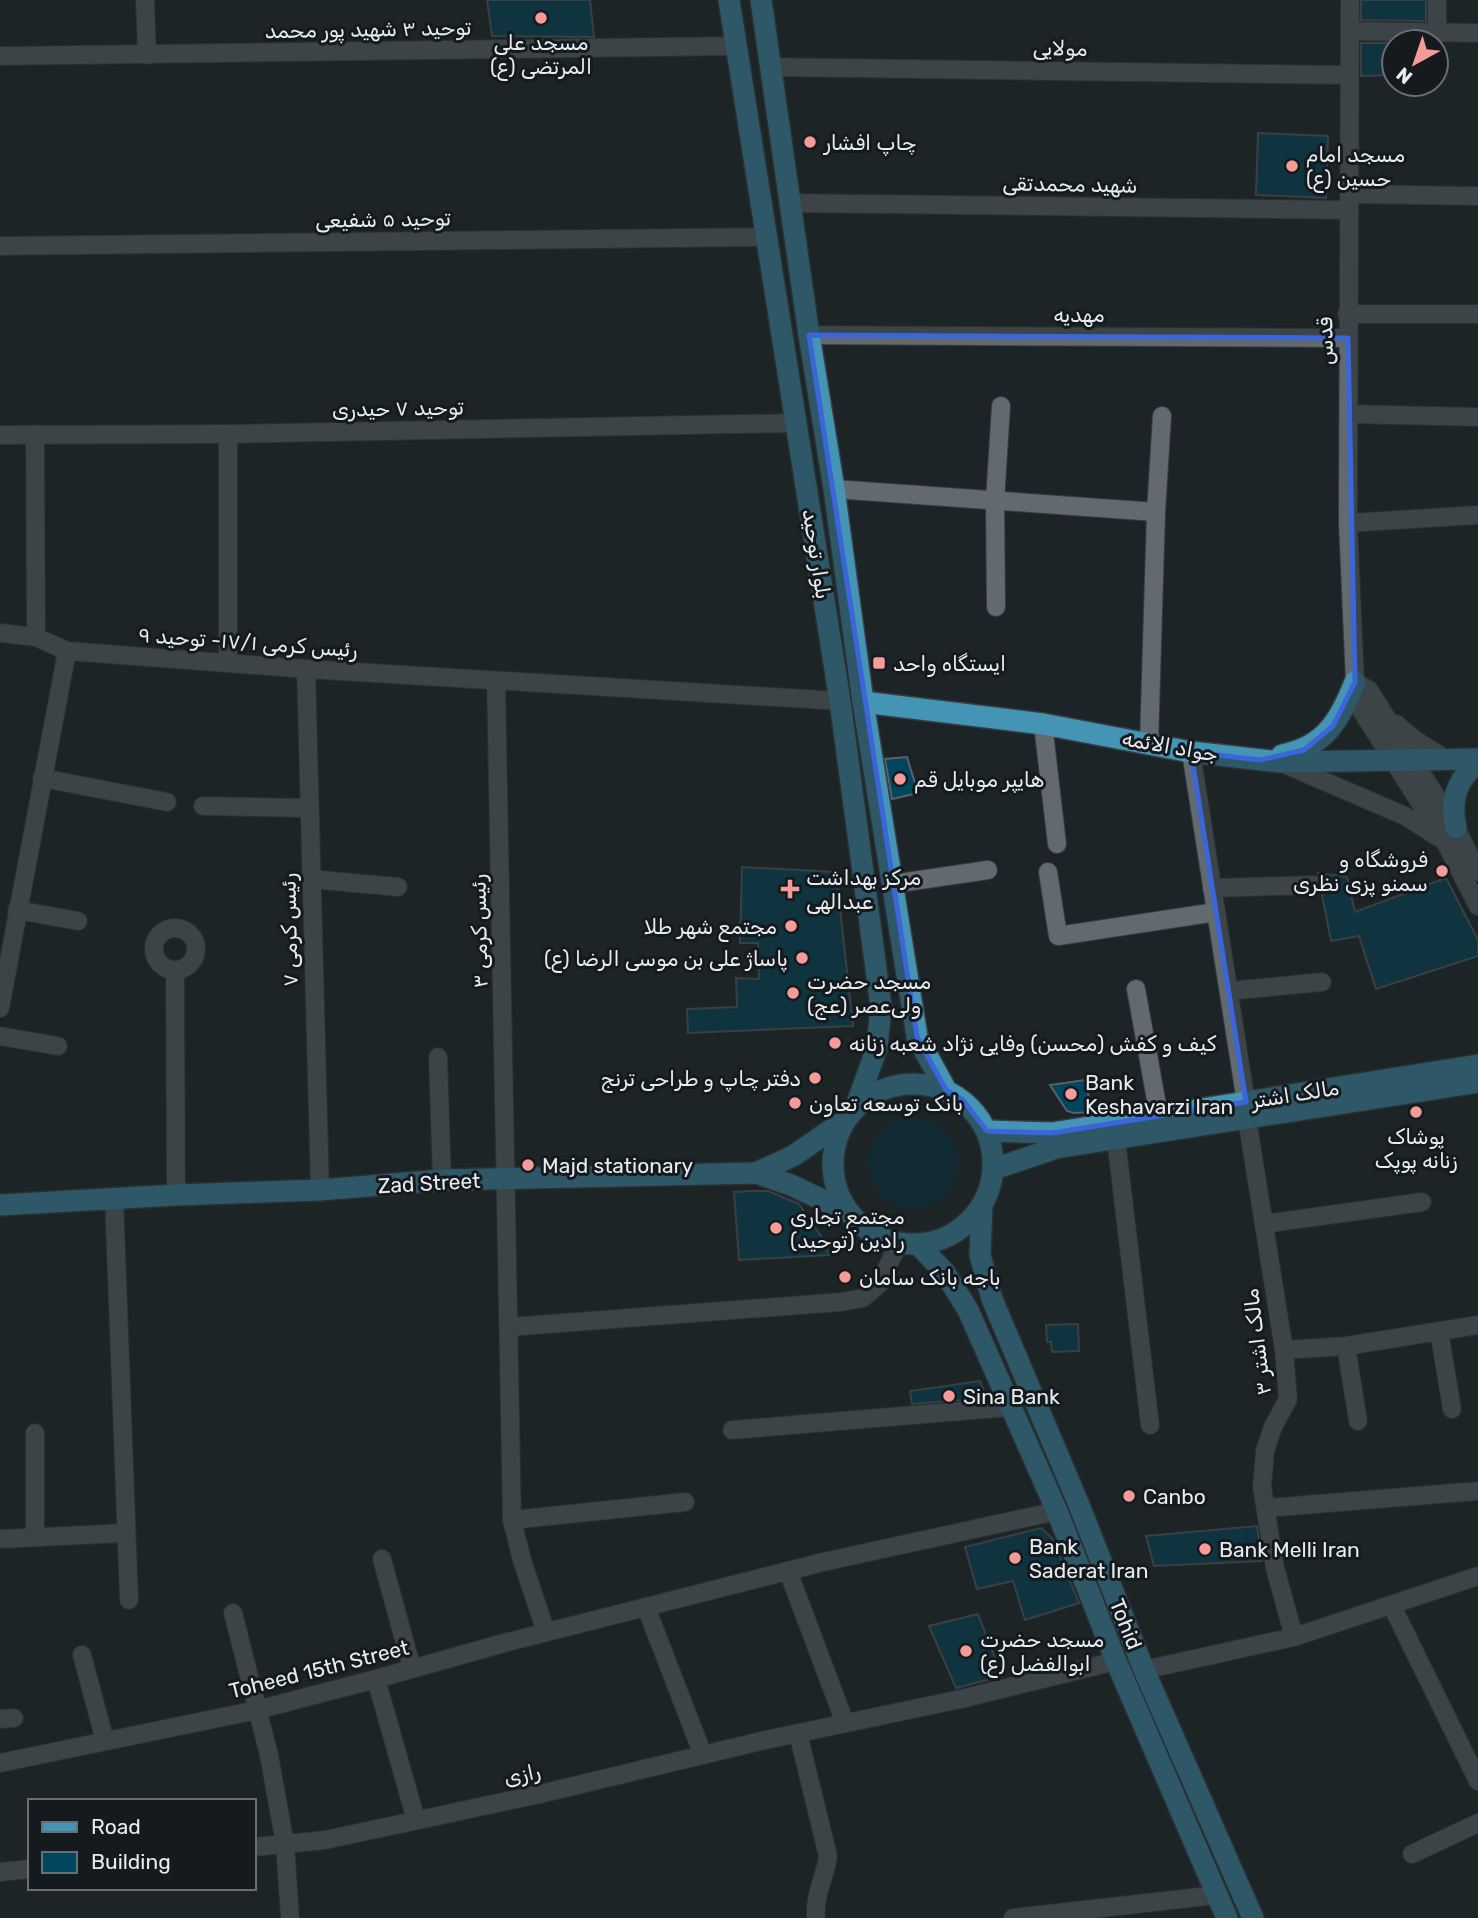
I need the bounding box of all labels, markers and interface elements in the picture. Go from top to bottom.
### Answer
marker: مسجد علی المرتضی (ع) [533,10,549,26]
street label: توحید ۳ شهيد پور محمد [264,15,472,45]
north arrow [1380,28,1450,98]
place label: مسجد علی المرتضی (ع) [490,30,592,81]
street label: مولایی [1032,35,1088,61]
text: N [1392,62,1417,89]
place label: چاپ افشار [822,130,916,157]
marker: چاپ افشار [802,134,818,150]
place label: مسجد امام حسین (ع) [1306,142,1405,193]
marker: مسجد امام حسین (ع) [1284,158,1300,174]
street label: شهید محمدتقی [1002,170,1138,198]
street label: توحید ۵ شفیعی [315,205,452,233]
street label: مهدیه [1053,302,1105,327]
street label: قدس [1312,317,1338,365]
street label: توحید ۷ حیدری [332,394,465,422]
street label: بلوار توحید [798,507,836,601]
street label: رئیس کرمی ۱۷/۱- توحید ۹ [137,622,359,662]
place label: ایستگاه واحد [893,651,1006,677]
marker: ایستگاه واحد [871,655,887,671]
street label: جواد الائمه [1120,725,1220,767]
place label: هایپر موبایل قم [914,767,1044,794]
marker: هایپر موبایل قم [892,771,908,787]
place label: فروشگاه و سمنو پزی نظری [1293,847,1428,898]
marker: فروشگاه و سمنو پزی نظری [1434,863,1450,879]
place label: مرکز بهداشت عبدالهی [806,865,921,914]
street label: رئیس کرمی ۷ [276,873,302,987]
street label: رئیس کرمی ۳ [466,874,492,988]
marker: مرکز بهداشت عبدالهی [780,879,800,899]
place label: مجتمع شهر طلا [644,914,777,942]
marker: مجتمع شهر طلا [783,918,799,934]
place label: پاساژ علی بن موسی الرضا (ع) [544,946,788,973]
marker: پاساژ علی بن موسی الرضا (ع) [794,950,810,966]
place label: مسجد حضرت ولی‌عصر (عج) [807,969,931,1020]
marker: مسجد حضرت ولی‌عصر (عج) [785,985,801,1001]
place label: کیف و کفش (محسن) وفایی نژاد شعبه زنانه [849,1031,1217,1057]
marker: کیف و کفش (محسن) وفایی نژاد شعبه زنانه [827,1035,843,1051]
place label: دفتر چاپ و طراحی ترنج [601,1066,801,1093]
marker: دفتر چاپ و طراحی ترنج [807,1070,823,1086]
place label: Bank Keshavarzi Iran [1085,1070,1233,1119]
street label: مالک اشتر [1247,1075,1341,1114]
marker: Bank Keshavarzi Iran [1063,1086,1079,1102]
place label: بانک توسعه تعاون [809,1091,963,1117]
marker: بانک توسعه تعاون [787,1095,803,1111]
marker: پوشاک زنانه پوپک [1408,1104,1424,1120]
place label: پوشاک زنانه پوپک [1374,1124,1458,1175]
place label: Majd stationary [542,1153,693,1178]
marker: Majd stationary [520,1157,536,1173]
street label: Zad Street [377,1168,481,1198]
place label: مجتمع تجاری رادین (توحید) [790,1204,905,1253]
marker: مجتمع تجاری رادین (توحید) [768,1220,784,1236]
place label: باجه بانک سامان [859,1265,1001,1290]
marker: باجه بانک سامان [837,1269,853,1285]
street label: مالک اشتر ۳ [1238,1287,1276,1397]
place label: Sina Bank [963,1384,1060,1409]
marker: Sina Bank [941,1388,957,1404]
place label: Canbo [1143,1484,1206,1509]
marker: Canbo [1121,1488,1137,1504]
place label: Bank Saderat Iran [1029,1534,1148,1583]
place label: Bank Melli Iran [1219,1537,1360,1562]
marker: Bank Melli Iran [1197,1541,1213,1557]
marker: Bank Saderat Iran [1007,1550,1023,1566]
street label: Tohid [1105,1595,1147,1653]
place label: مسجد حضرت ابوالفضل (ع) [980,1627,1104,1678]
street label: Toheed 15th Street [226,1635,412,1703]
marker: مسجد حضرت ابوالفضل (ع) [958,1643,974,1659]
street label: رازی [501,1758,543,1790]
legend [28,1799,256,1890]
text: Road [91,1814,141,1839]
text: Building [91,1849,171,1874]

